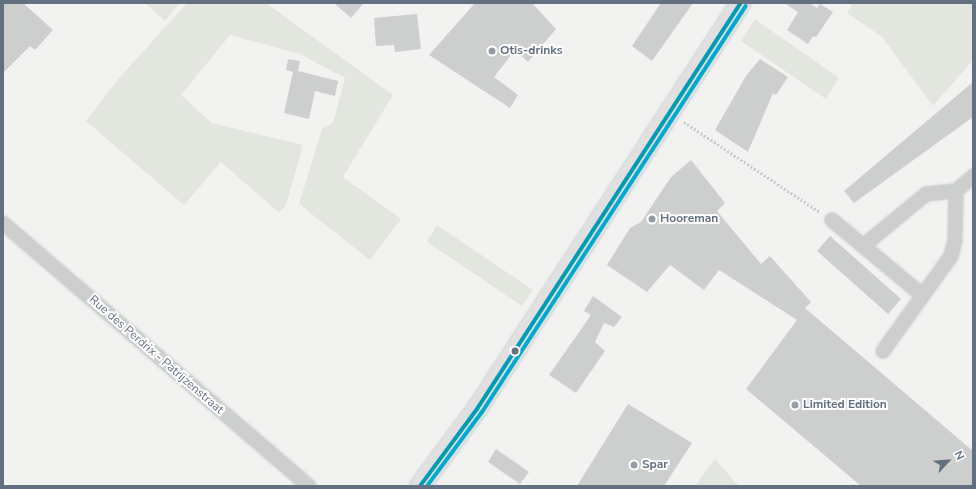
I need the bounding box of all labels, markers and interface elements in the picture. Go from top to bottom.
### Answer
place label: Otis-drinks [500,44,563,58]
marker: Otis-drinks [487,46,497,56]
place label: Hooreman [660,212,718,226]
marker: Hooreman [647,214,657,224]
street label: Rue des Perdrix - Patrijzenstraat [86,293,226,417]
unlabelled marker [510,346,520,356]
place label: Limited Edition [803,398,887,412]
marker: Limited Edition [790,400,800,410]
north arrow [928,441,968,481]
text: N [951,449,968,463]
place label: Spar [642,458,668,472]
marker: Spar [629,460,639,470]

